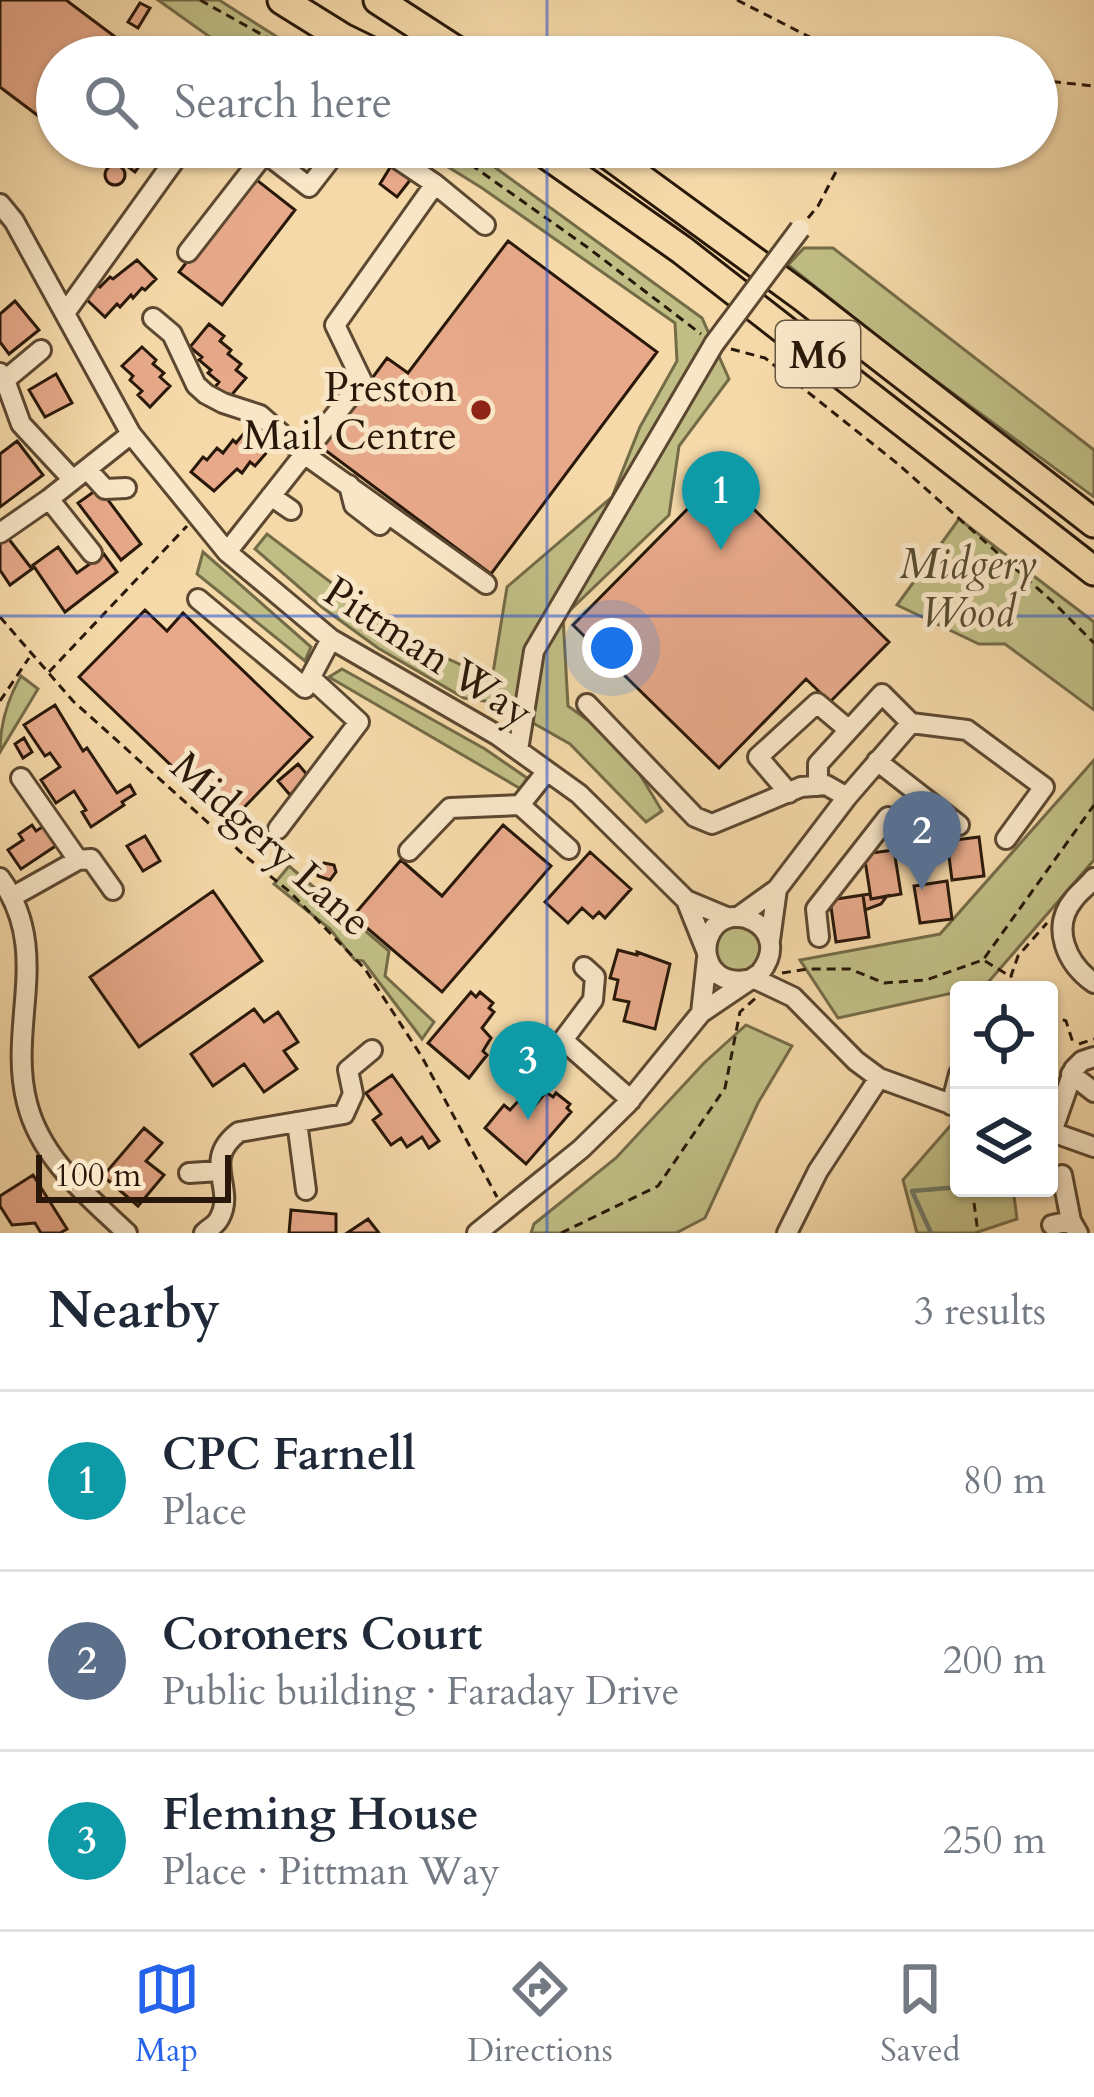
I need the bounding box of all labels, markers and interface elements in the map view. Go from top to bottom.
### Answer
search box [36,36,1058,168]
icon: search [78,69,144,135]
text: Search here [174,72,392,133]
road number: M6 [776,321,860,387]
place label: Preston Mail Centre [243,359,457,464]
marker: Preston Mail Centre [468,397,494,423]
pin: 1 [682,451,760,550]
park label: Midgery Wood [899,536,1037,641]
street label: Pittman Way [313,563,544,741]
your location [582,618,642,678]
street label: Midgery Lane [158,739,384,949]
pin: 2 [883,791,961,890]
map controls [950,981,1058,1197]
button: locate [950,981,1058,1089]
pin: 3 [489,1021,567,1120]
button: layers [950,1089,1058,1197]
scale bar [36,1149,231,1202]
text: 100 m [54,1153,141,1198]
text: Nearby [48,1276,220,1346]
text: 3 results [914,1285,1046,1338]
text: CPC Farnell [162,1424,416,1485]
text: 1 [77,1454,97,1507]
text: 80 m [963,1454,1046,1507]
text: Place [162,1485,247,1538]
text: Coroners Court [162,1604,482,1665]
text: 2 [77,1634,97,1687]
text: 200 m [943,1634,1046,1687]
text: Public building · Faraday Drive [162,1665,680,1718]
text: Fleming House [162,1784,479,1845]
text: 3 [77,1814,97,1867]
text: 250 m [943,1814,1046,1867]
text: Place · Pittman Way [162,1845,500,1898]
tab: Map [134,1956,200,2073]
tab: Directions [467,1956,613,2073]
tab: Saved [880,1956,960,2073]

